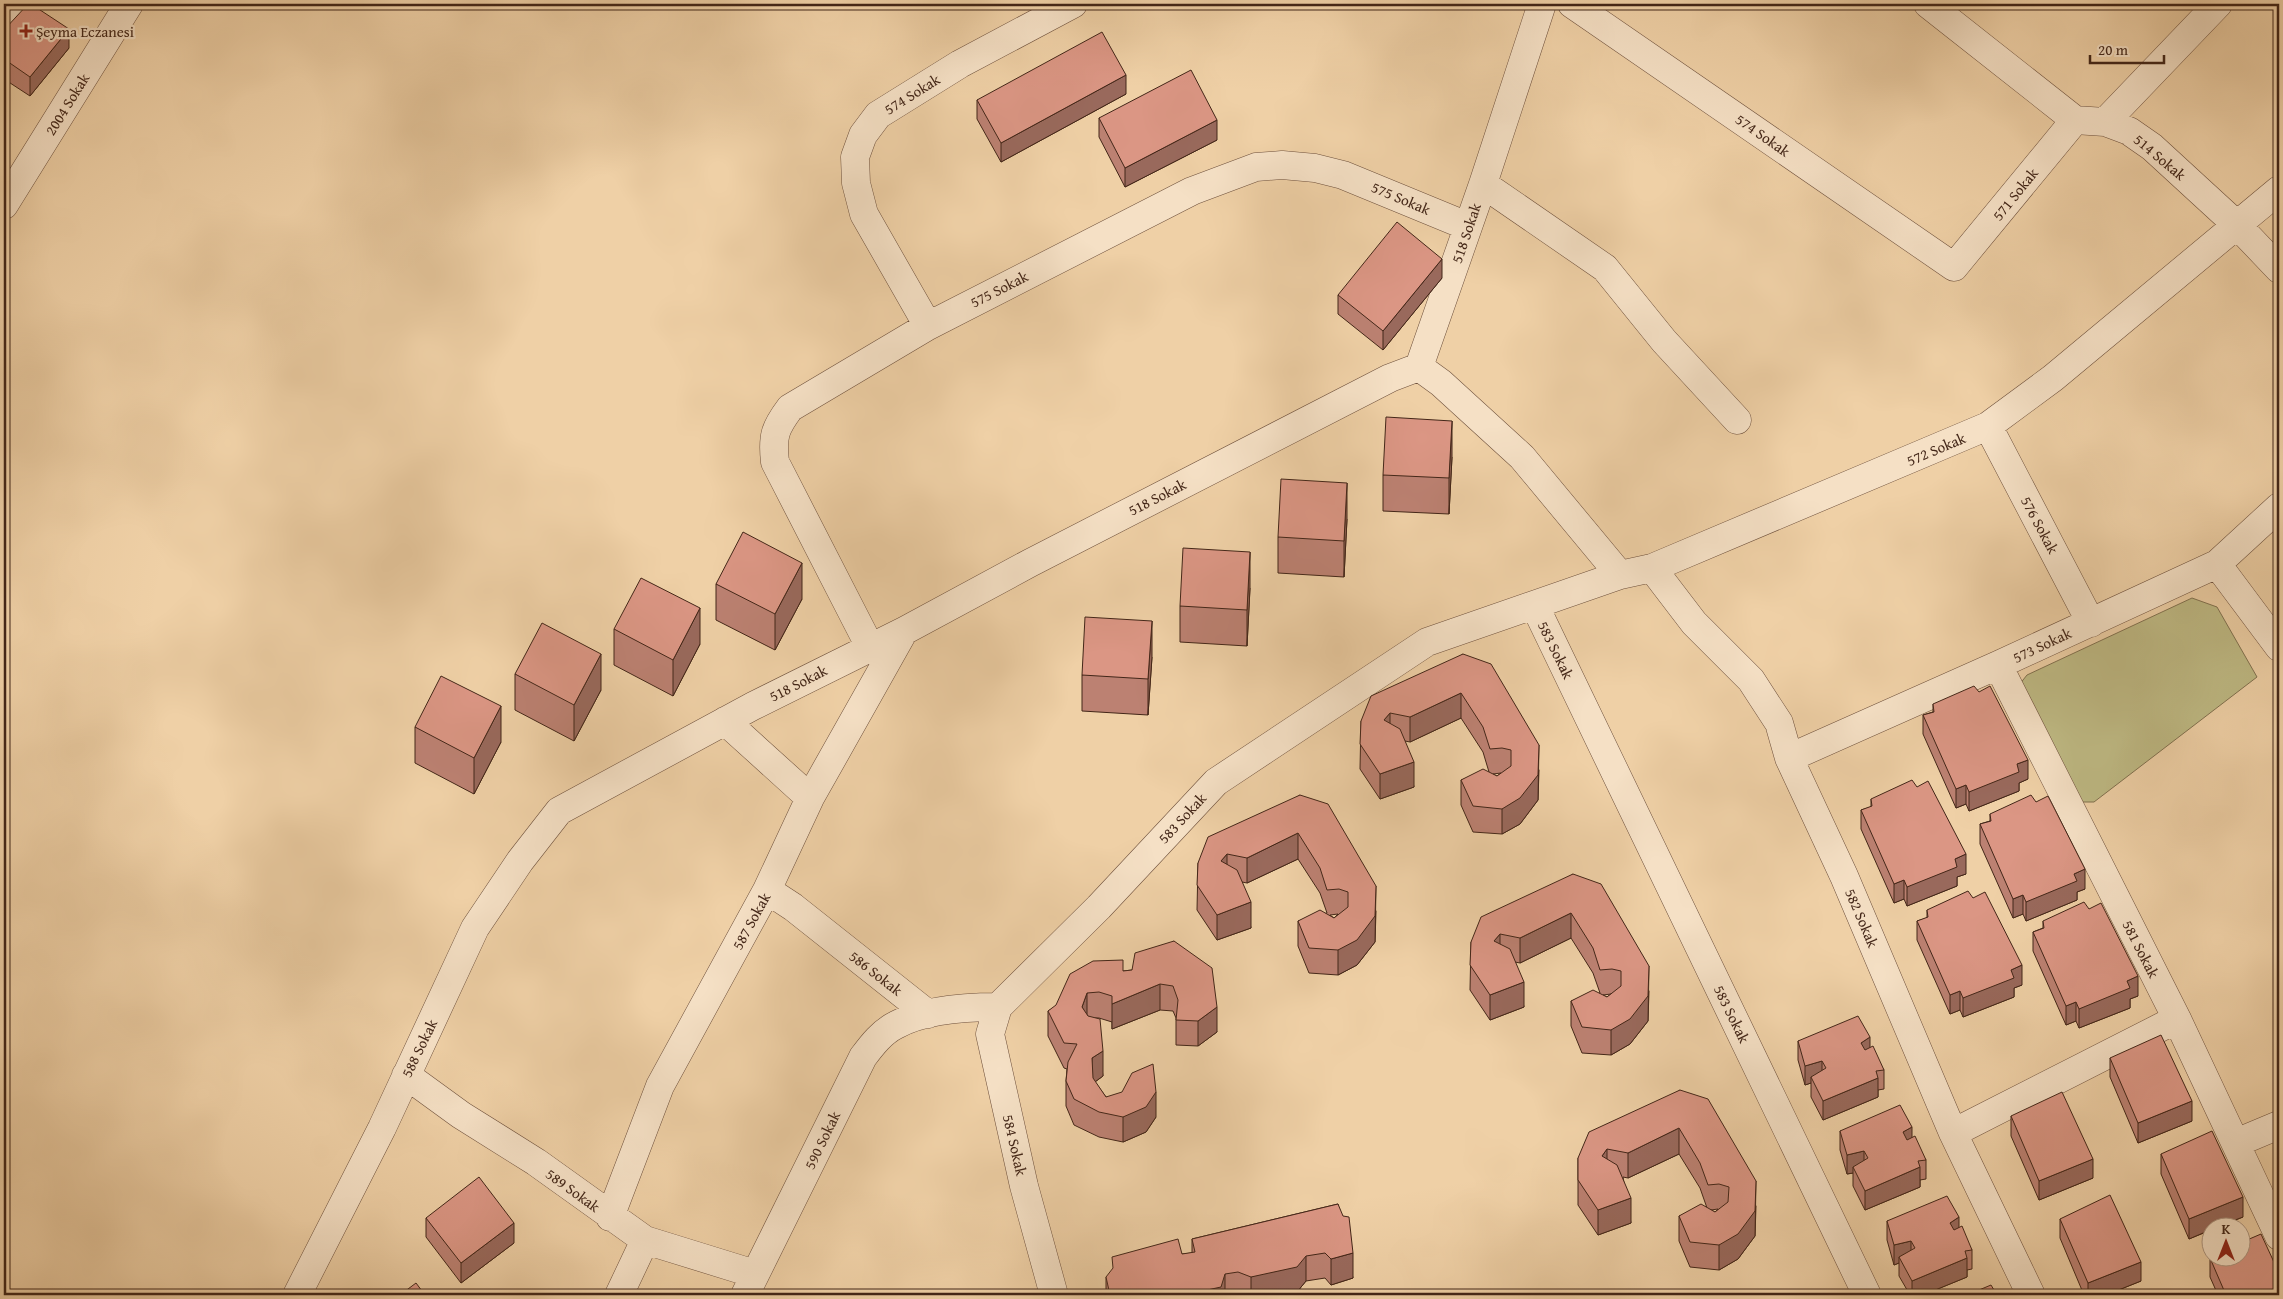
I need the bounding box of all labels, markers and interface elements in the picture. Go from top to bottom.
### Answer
place label: Şeyma Eczanesi [36,21,134,42]
marker: Şeyma Eczanesi [20,25,32,37]
scale bar [2090,32,2164,64]
text: 20 m [2098,39,2129,60]
street label: 574 Sokak [880,68,944,119]
street label: 2004 Sokak [40,69,95,139]
street label: 574 Sokak [1731,109,1795,162]
street label: 514 Sokak [2129,129,2191,185]
street label: 571 Sokak [1987,163,2043,225]
street label: 575 Sokak [1368,176,1434,220]
street label: 518 Sokak [1446,200,1486,266]
street label: 575 Sokak [966,265,1032,312]
street label: 572 Sokak [1903,427,1969,471]
street label: 518 Sokak [1124,473,1190,520]
street label: 576 Sokak [2016,493,2064,558]
street label: 583 Sokak [1533,617,1579,683]
street label: 573 Sokak [2009,622,2075,668]
street label: 518 Sokak [765,659,831,706]
street label: 583 Sokak [1153,788,1211,848]
street label: 582 Sokak [1840,885,1884,951]
street label: 587 Sokak [727,888,775,953]
street label: 581 Sokak [2118,916,2165,982]
street label: 586 Sokak [845,946,907,1001]
street label: 583 Sokak [1709,981,1755,1047]
street label: 588 Sokak [396,1015,442,1081]
street label: 590 Sokak [799,1107,845,1173]
street label: 584 Sokak [998,1112,1032,1178]
street label: 589 Sokak [542,1163,605,1217]
north arrow [2200,1216,2250,1266]
text: K [2222,1219,2231,1239]

